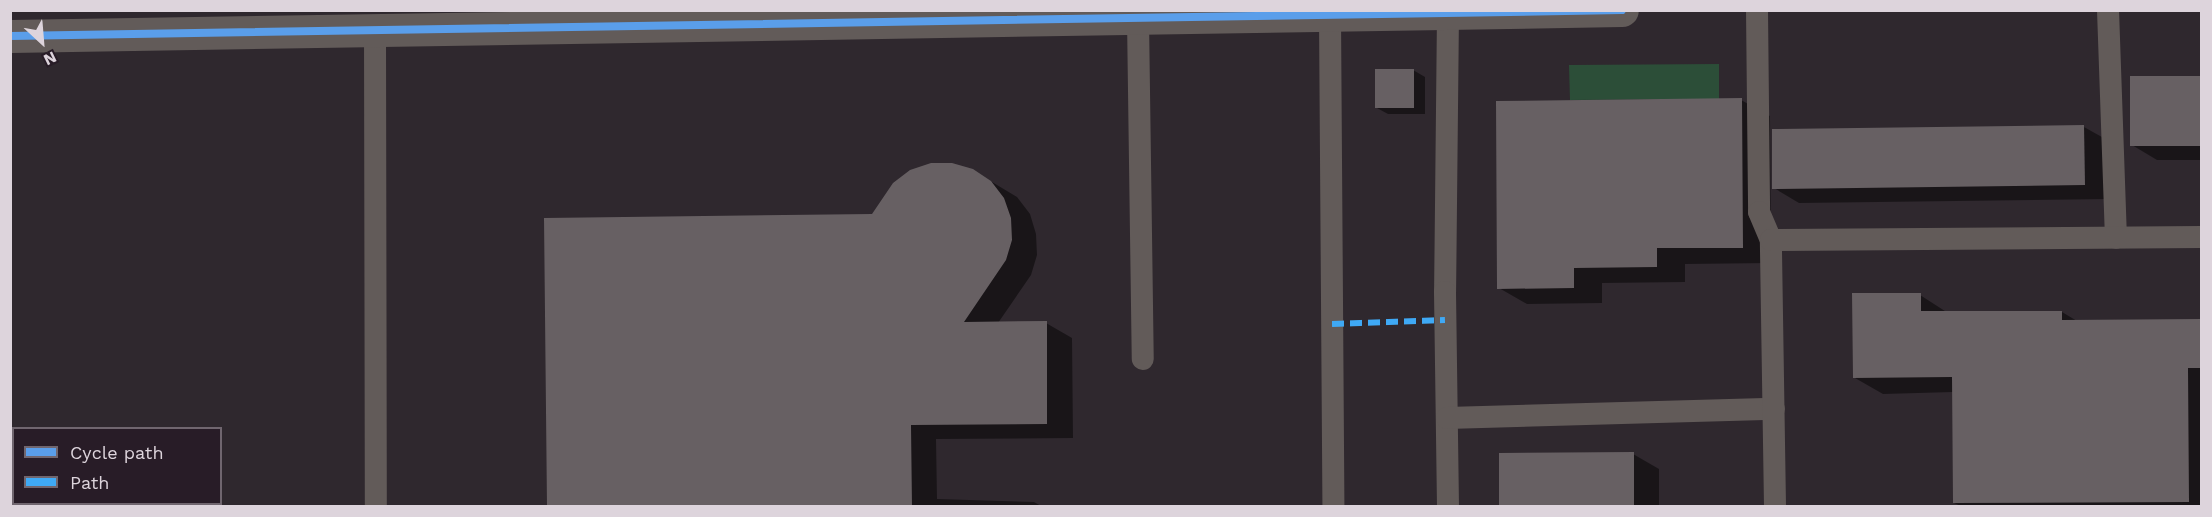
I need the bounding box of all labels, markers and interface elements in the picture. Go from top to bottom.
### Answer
north arrow [12,12,72,72]
text: N [41,47,60,70]
legend [12,427,222,505]
text: Cycle path [70,442,164,463]
text: Path [70,472,110,493]

